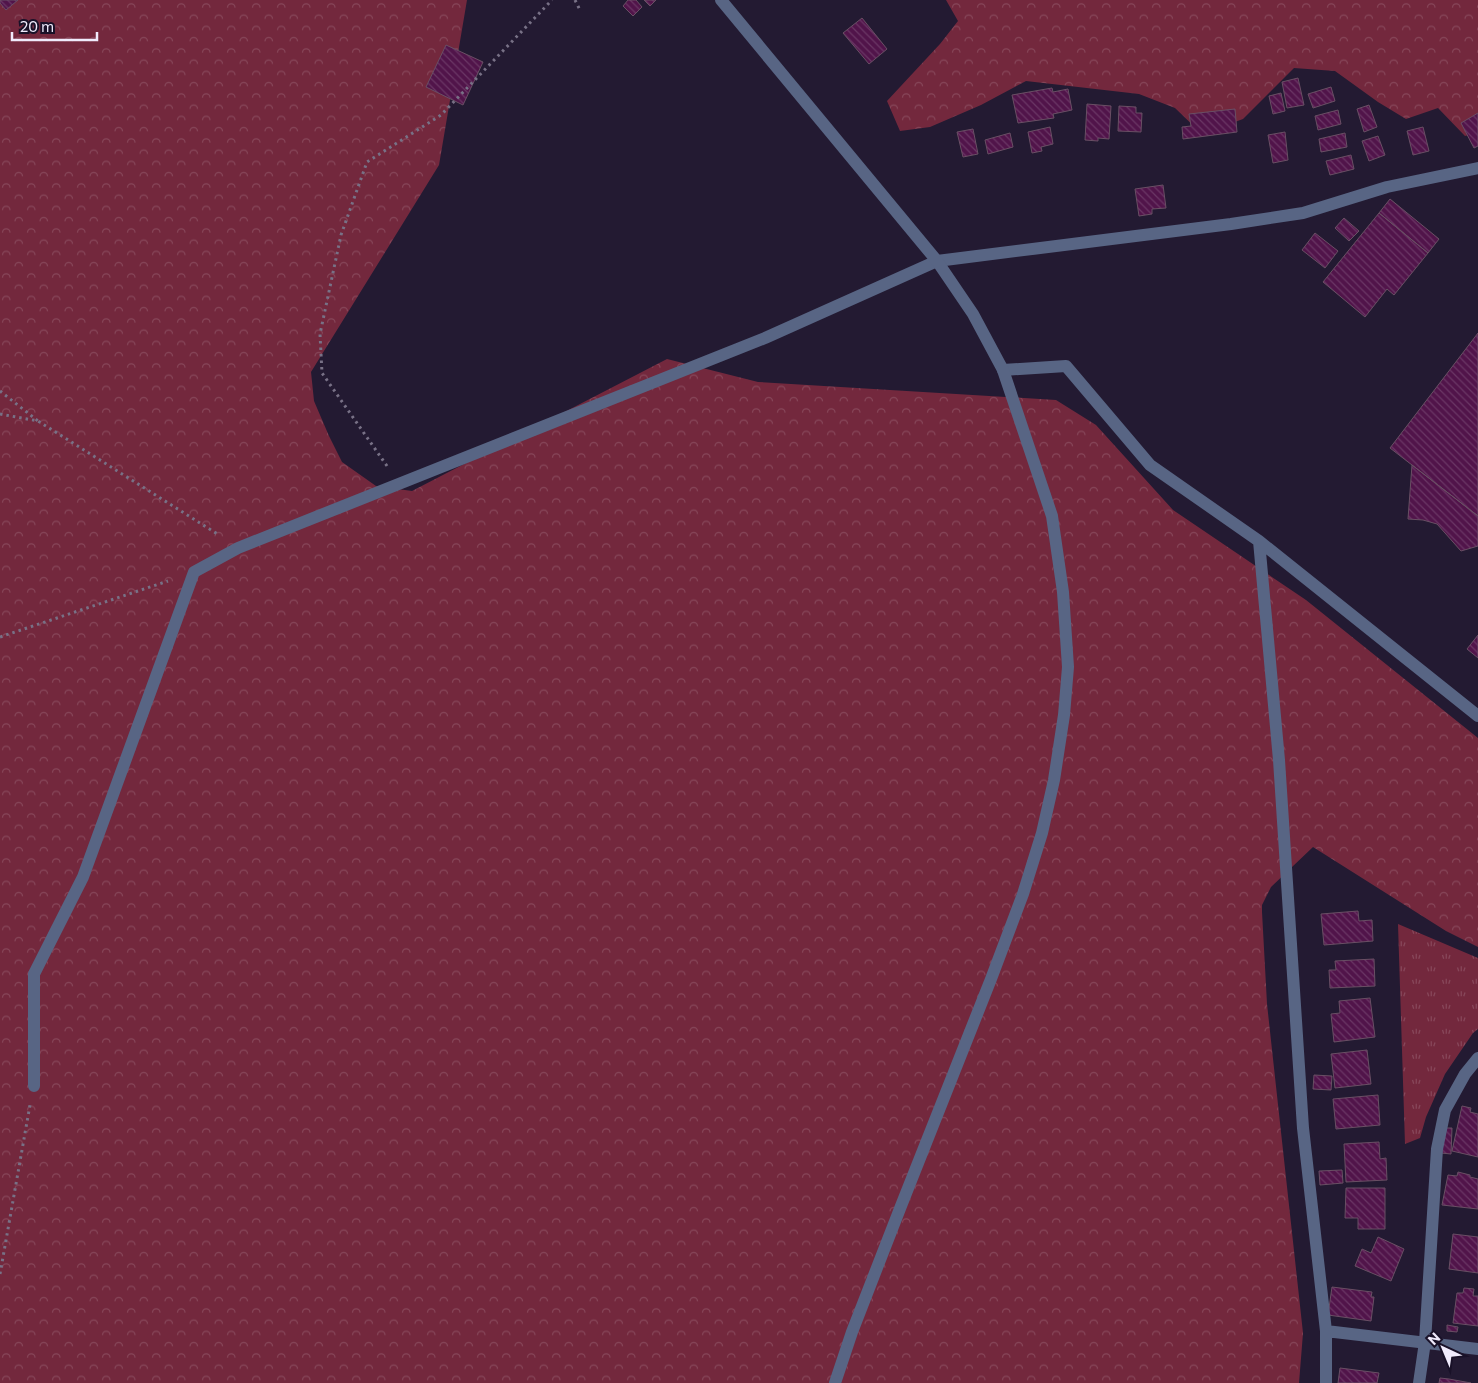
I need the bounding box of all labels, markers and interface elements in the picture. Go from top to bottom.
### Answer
scale bar [12,10,98,42]
text: 20 m [20,17,54,35]
north arrow [1418,1323,1468,1373]
text: N [1424,1329,1443,1348]

